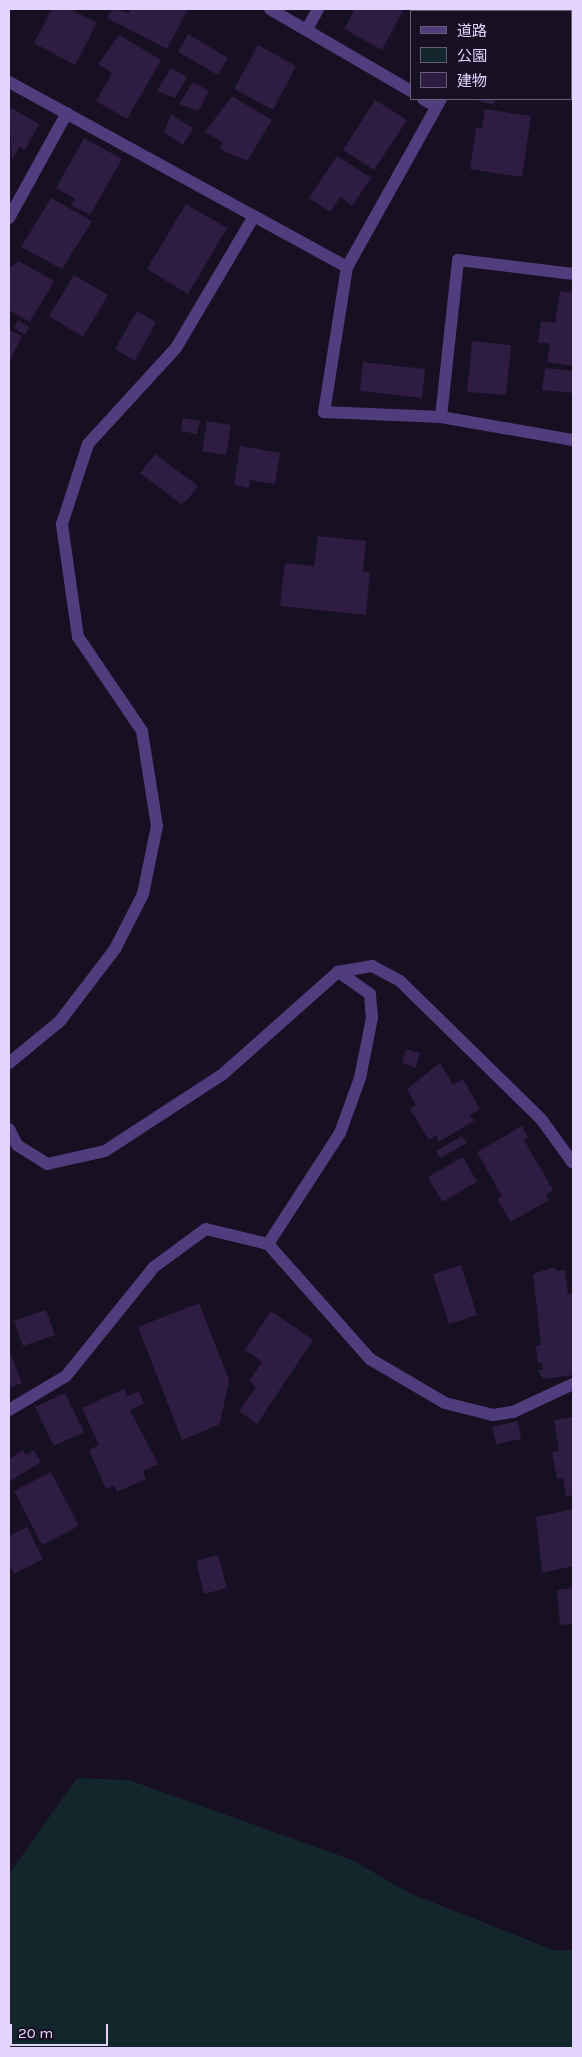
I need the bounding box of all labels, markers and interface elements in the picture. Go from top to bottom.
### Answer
legend [410,10,572,100]
text: 道路 [457,22,487,40]
text: 公園 [457,47,487,65]
text: 建物 [457,72,487,90]
scale bar [12,2014,110,2046]
text: 20 m [18,2024,53,2042]

